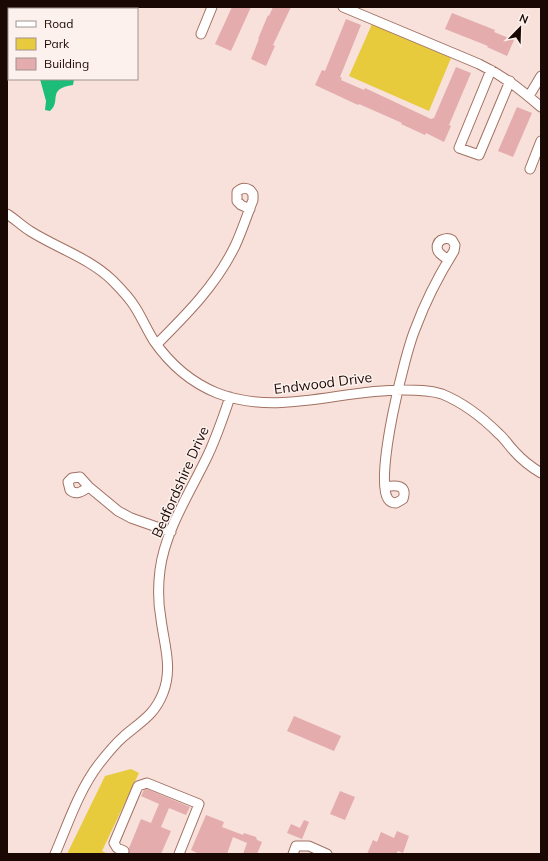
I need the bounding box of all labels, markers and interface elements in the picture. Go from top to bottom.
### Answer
legend [8,8,138,80]
north arrow [500,8,540,48]
text: N [517,11,530,27]
text: Road [44,16,73,31]
text: Park [44,36,70,51]
text: Building [44,56,89,71]
street label: Endwood Drive [273,368,373,398]
street label: Bedfordshire Drive [147,424,213,540]

